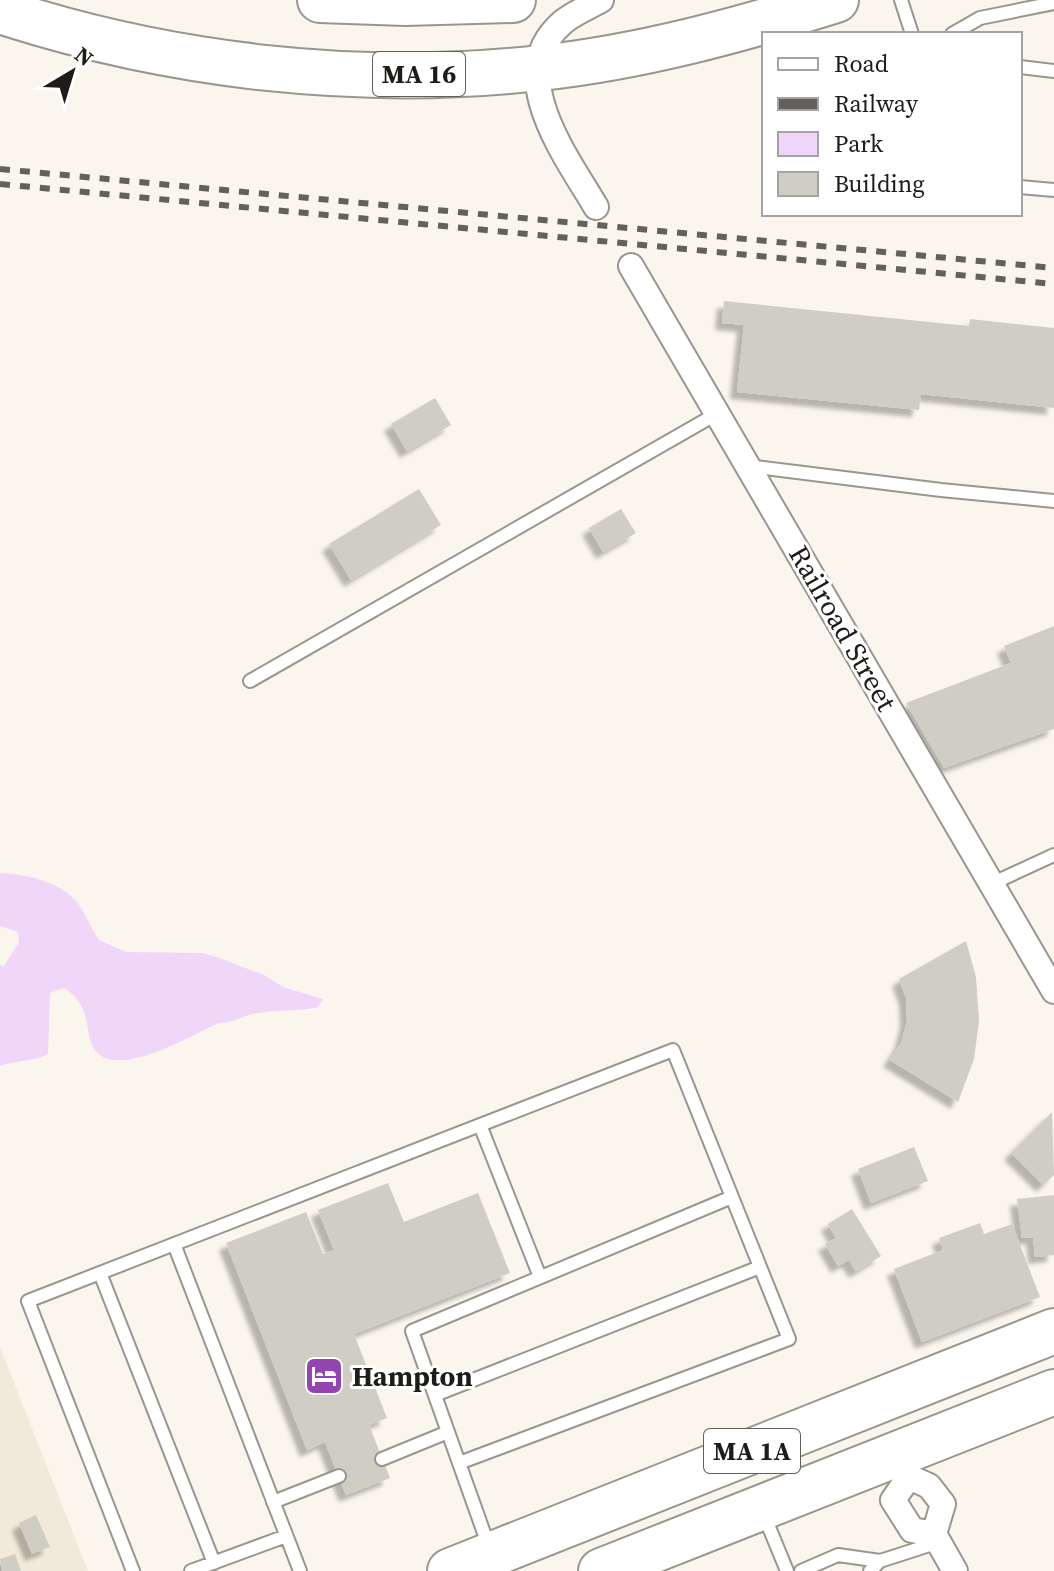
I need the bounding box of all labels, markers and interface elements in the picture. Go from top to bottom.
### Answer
north arrow [32,32,112,112]
legend [762,32,1022,216]
text: N [69,39,100,73]
text: Road [834,47,889,80]
road number: MA 16 [373,52,465,96]
text: Railway [834,87,919,120]
text: Park [834,127,884,160]
text: Building [834,167,925,200]
street label: Railroad Street [780,538,906,718]
hotel icon: Hampton [303,1355,345,1397]
place label: Hampton [352,1357,473,1395]
road number: MA 1A [704,1429,800,1473]

